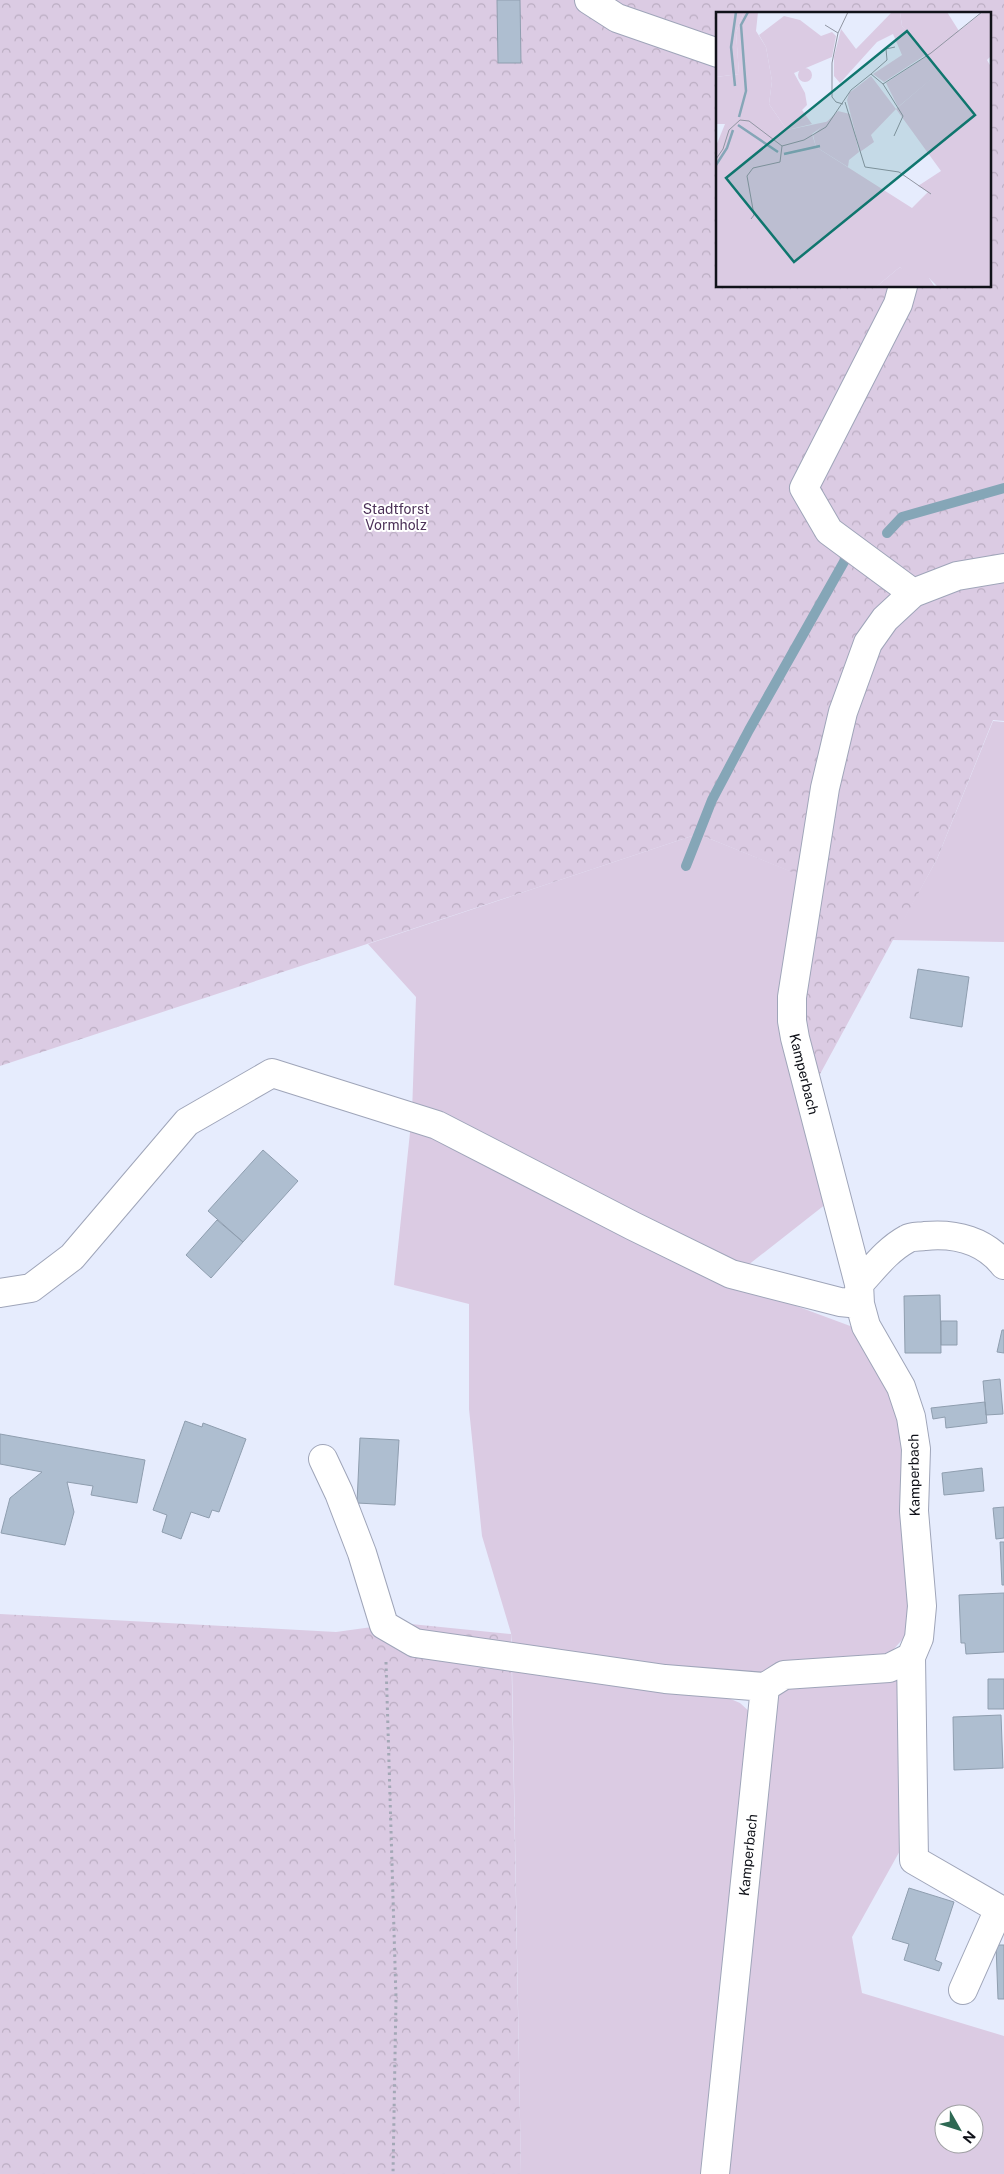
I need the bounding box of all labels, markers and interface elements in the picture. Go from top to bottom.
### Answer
inset map [716,12,992,288]
park label: Stadtforst Vormholz [363,501,429,533]
street label: Kamperbach [786,1032,822,1116]
street label: Kamperbach [905,1434,923,1516]
street label: Kamperbach [736,1813,760,1897]
north arrow [934,2104,984,2154]
text: N [959,2128,979,2146]

